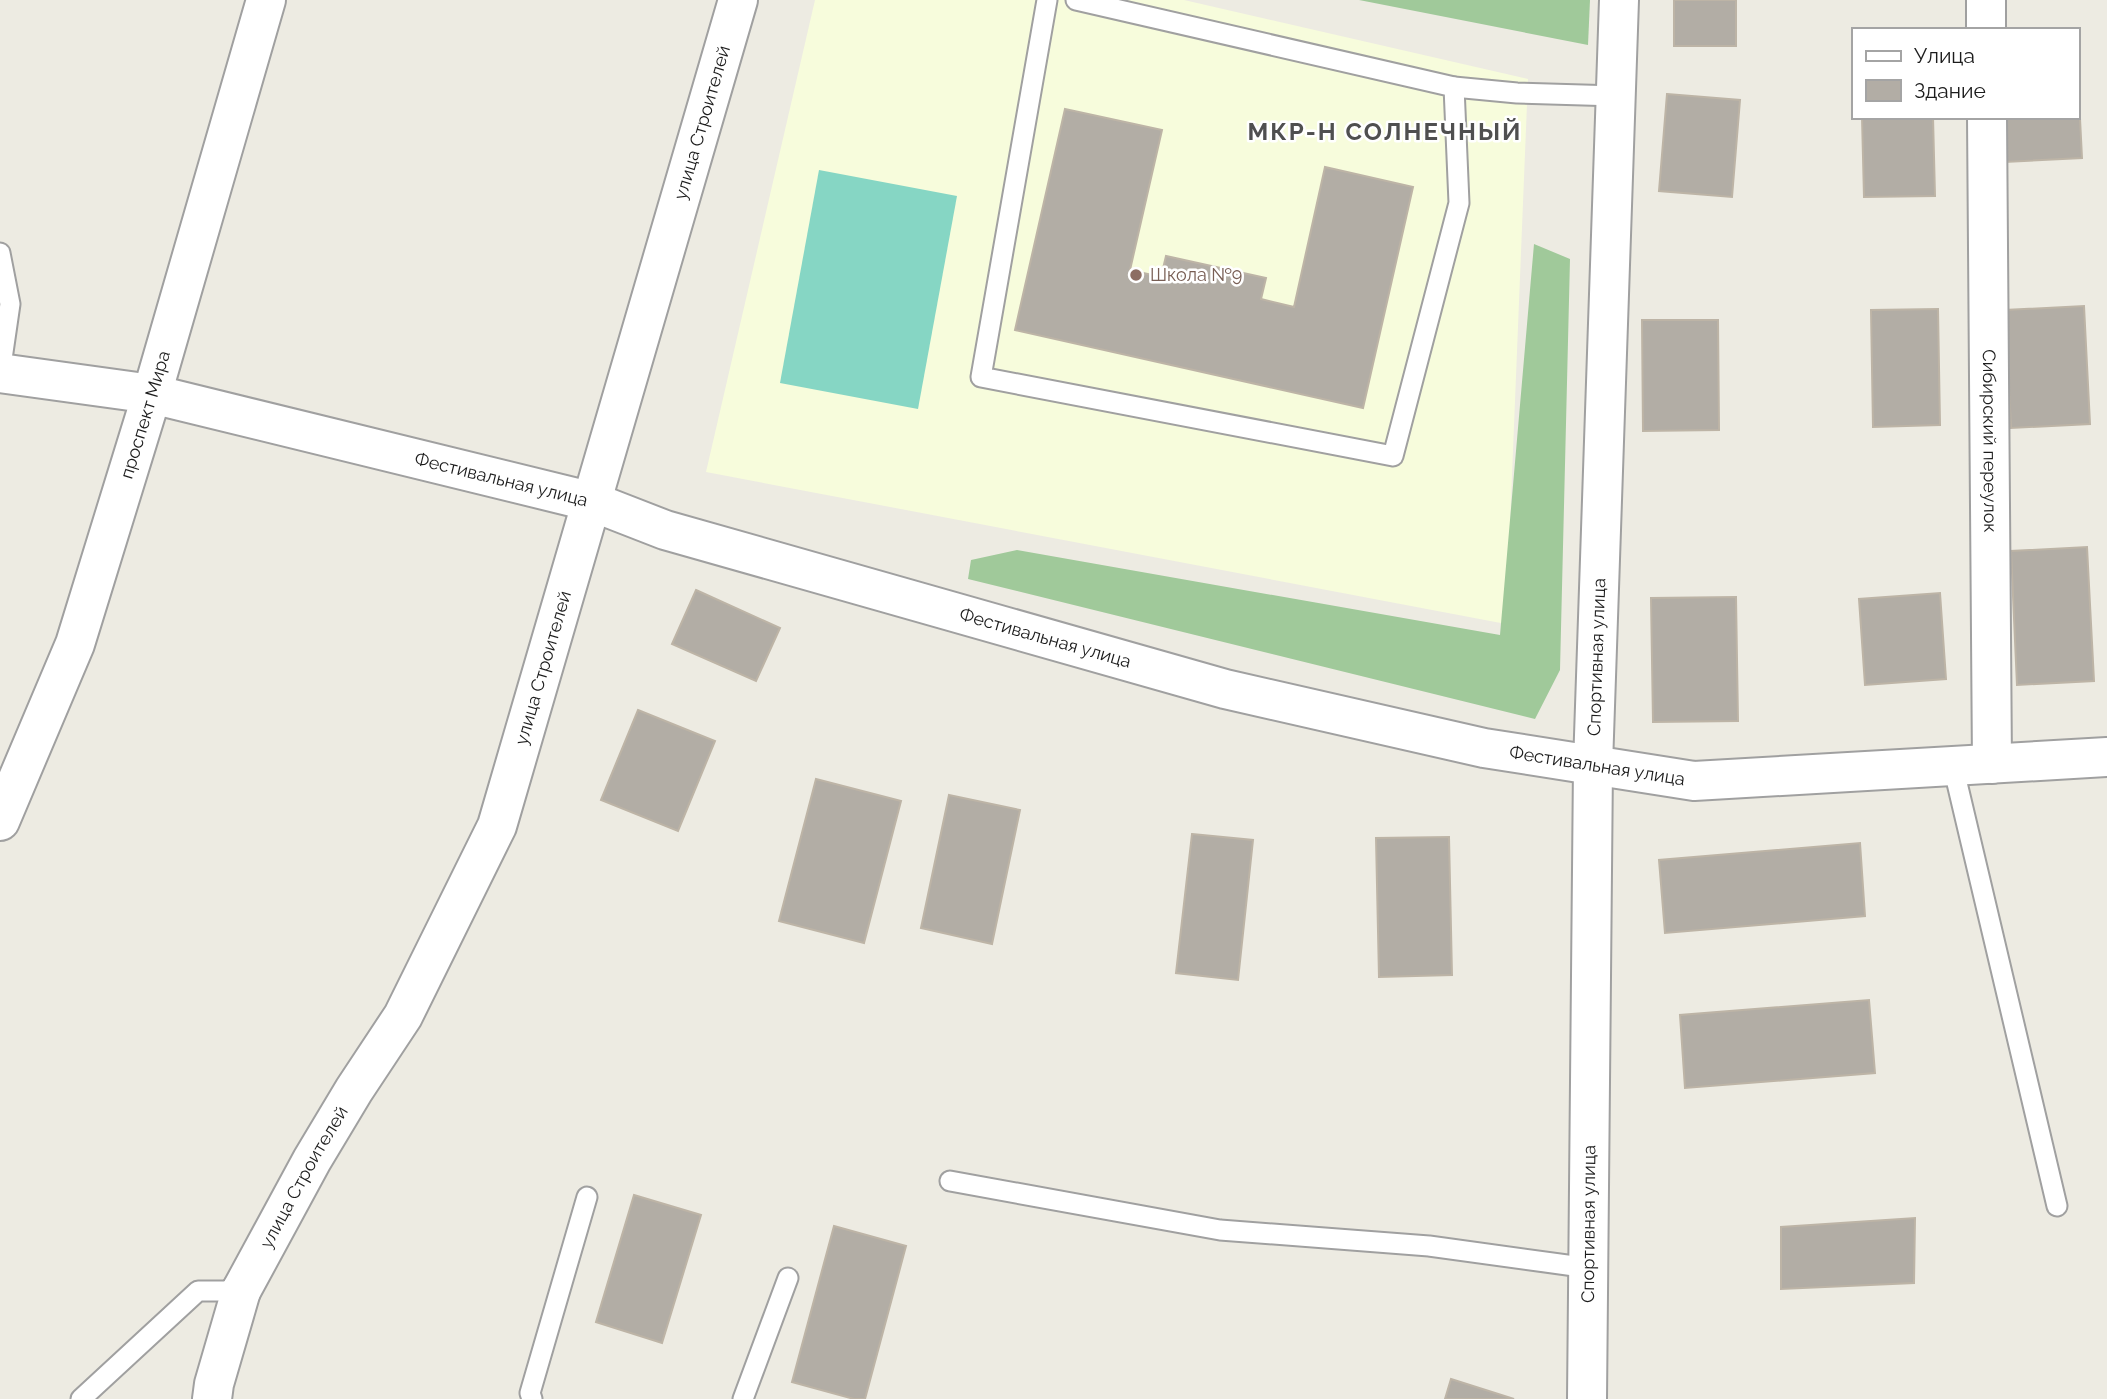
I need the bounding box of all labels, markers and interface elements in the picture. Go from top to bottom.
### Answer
legend [1852,28,2079,119]
street label: улица Строителей [669,43,734,202]
text: Улица [1914,43,1975,68]
text: Здание [1914,78,1986,103]
district label: МКР-Н СОЛНЕЧНЫЙ [1248,117,1522,146]
place label: Школа №9 [1150,264,1242,285]
marker: Школа №9 [1128,267,1144,283]
street label: проспект Мира [116,348,174,481]
street label: Сибирский переулок [1979,349,2001,533]
street label: Фестивальная улица [413,448,590,510]
street label: Спортивная улица [1583,578,1609,736]
street label: улица Строителей [510,588,575,747]
street label: Фестивальная улица [957,603,1134,672]
street label: Фестивальная улица [1508,741,1687,789]
street label: улица Строителей [255,1102,352,1252]
street label: Спортивная улица [1577,1145,1599,1303]

